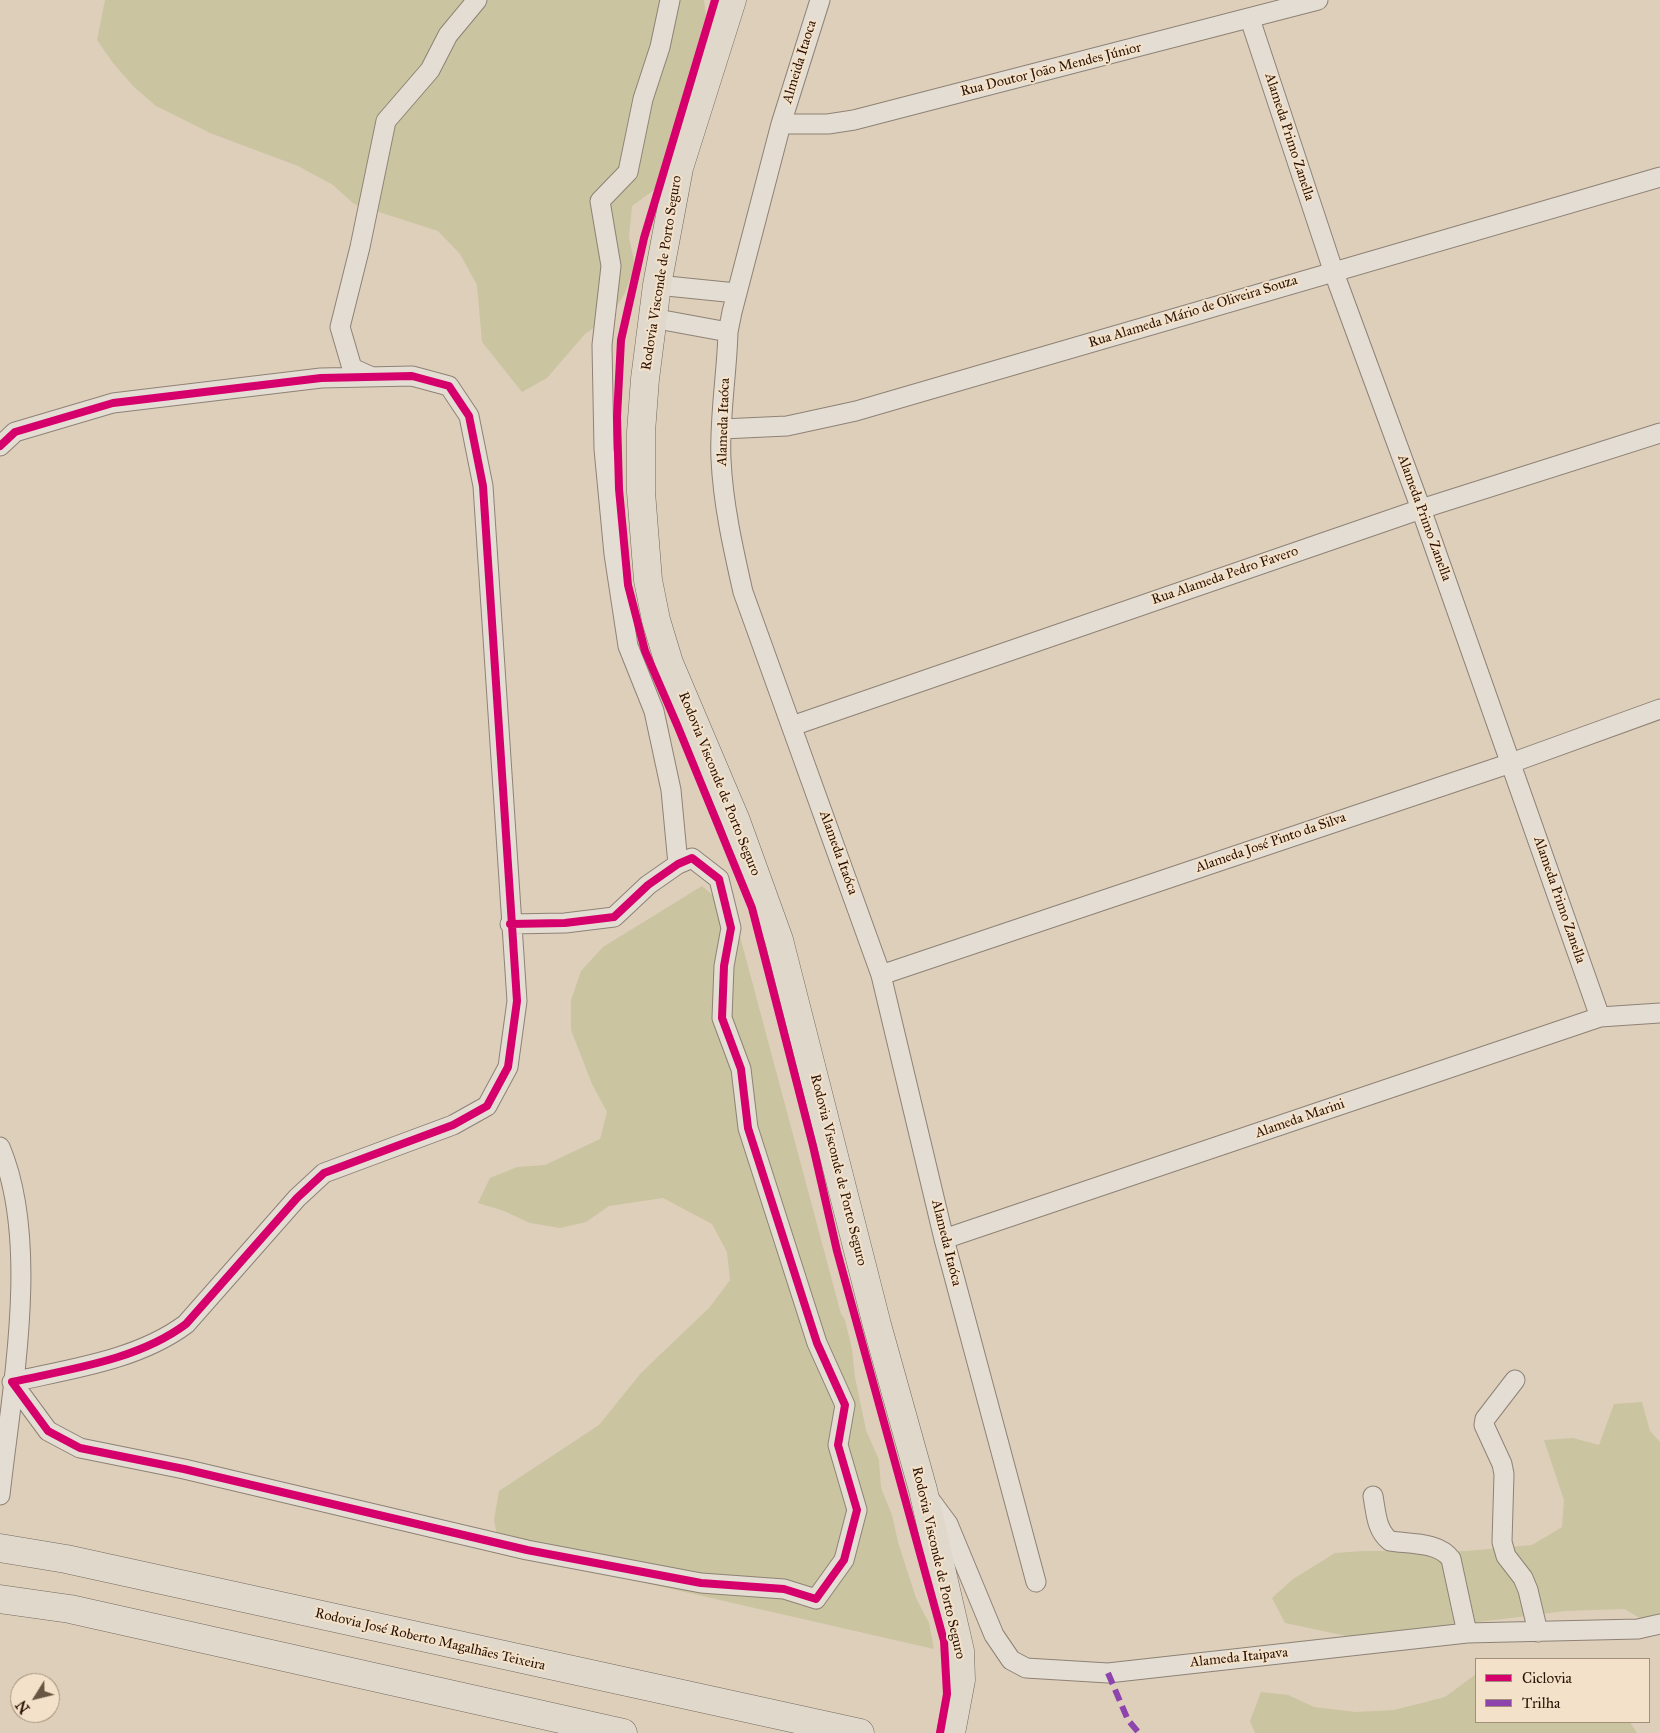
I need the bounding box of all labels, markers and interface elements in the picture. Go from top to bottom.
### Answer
street label: Almeida Itaoca [779,18,821,106]
street label: Rua Doutor João Mendes Júnior [959,39,1143,101]
street label: Alameda Primo Zanella [1260,71,1318,203]
street label: Rodovia Visconde de Porto Seguro [638,174,686,372]
street label: Rua Alameda Mário de Oliveira Souza [1086,272,1300,352]
street label: Alameda Itaóca [714,378,734,466]
street label: Alameda Primo Zanella [1393,453,1455,583]
street label: Rua Alameda Pedro Favero [1149,543,1301,609]
street label: Rodovia Visconde de Porto Seguro [674,689,764,879]
street label: Alameda Itaóca [815,809,861,897]
street label: Alameda José Pinto da Silva [1194,809,1348,877]
street label: Alameda Primo Zanella [1529,834,1589,966]
street label: Rodovia Visconde de Porto Seguro [806,1072,870,1268]
street label: Alameda Marini [1253,1096,1347,1142]
street label: Alameda Itaóca [927,1198,965,1288]
street label: Rodovia Visconde de Porto Seguro [908,1465,968,1661]
street label: Rodovia José Roberto Magalhães Teixeira [313,1605,547,1675]
street label: Alameda Itaipava [1189,1645,1289,1671]
legend [1475,1658,1650,1723]
text: Ciclovia [1522,1669,1572,1687]
north arrow [10,1673,60,1723]
text: Trilha [1522,1694,1560,1712]
text: N [13,1697,34,1716]

